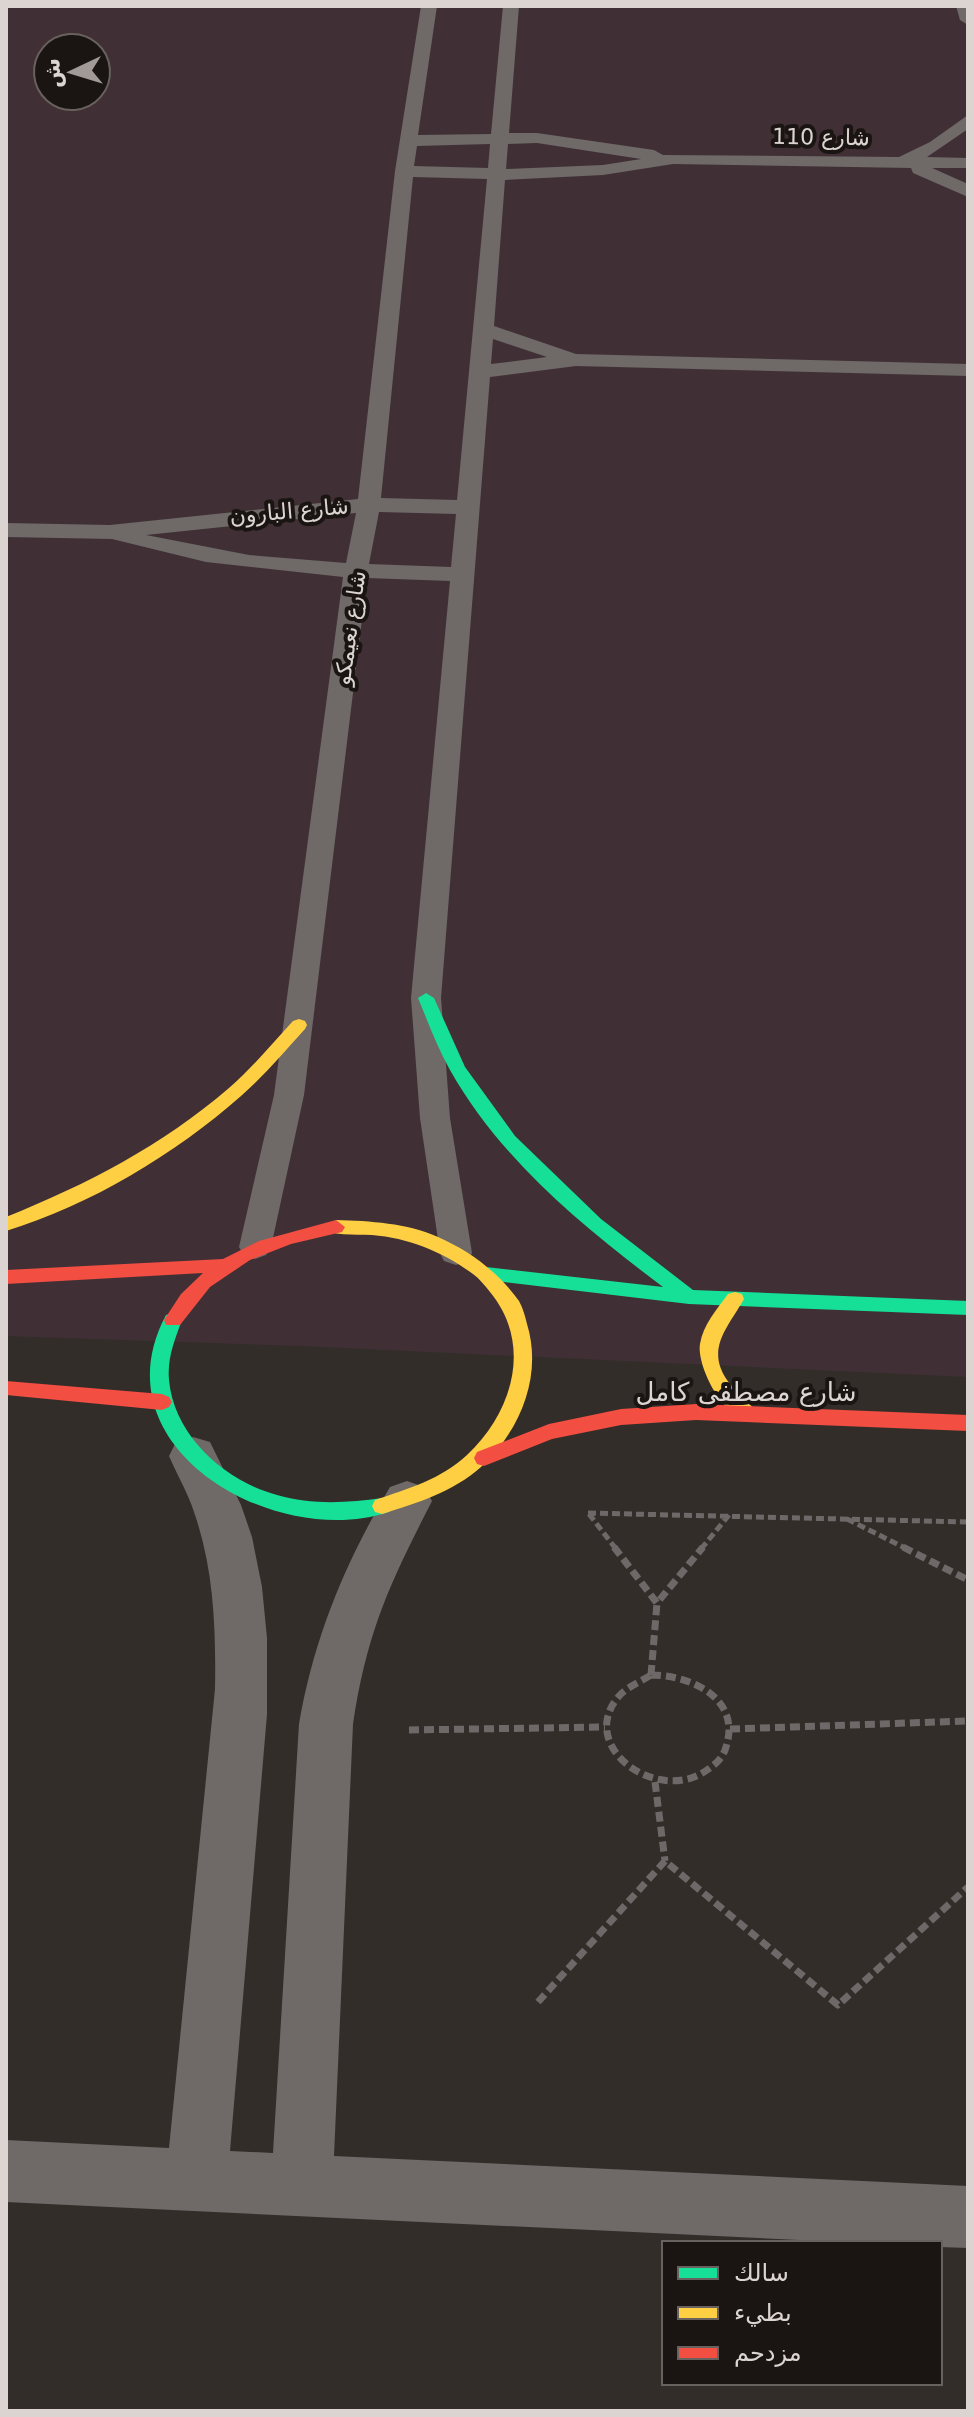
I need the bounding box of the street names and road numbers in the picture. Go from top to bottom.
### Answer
street label: شارع 110 [772,124,870,150]
street label: شارع البارون [228,493,350,529]
street label: شارع نعيمكو [329,569,370,688]
street label: شارع مصطفى كامل [636,1377,856,1407]

